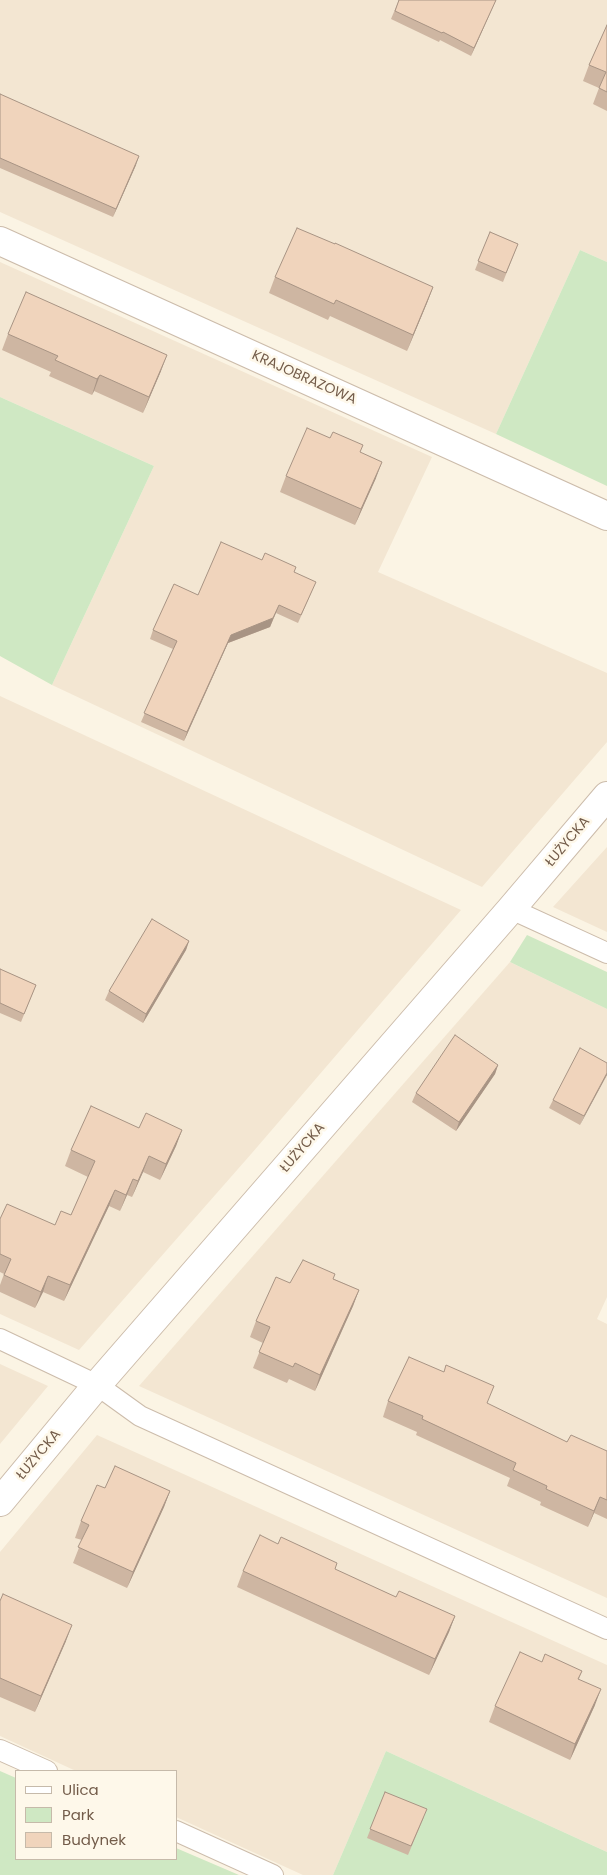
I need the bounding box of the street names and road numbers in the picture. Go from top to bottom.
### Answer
street label: KRAJOBRAZOWA [249,347,359,409]
street label: ŁUŻYCKA [542,814,594,870]
street label: ŁUŻYCKA [277,1120,329,1176]
street label: ŁUŻYCKA [13,1427,65,1483]

